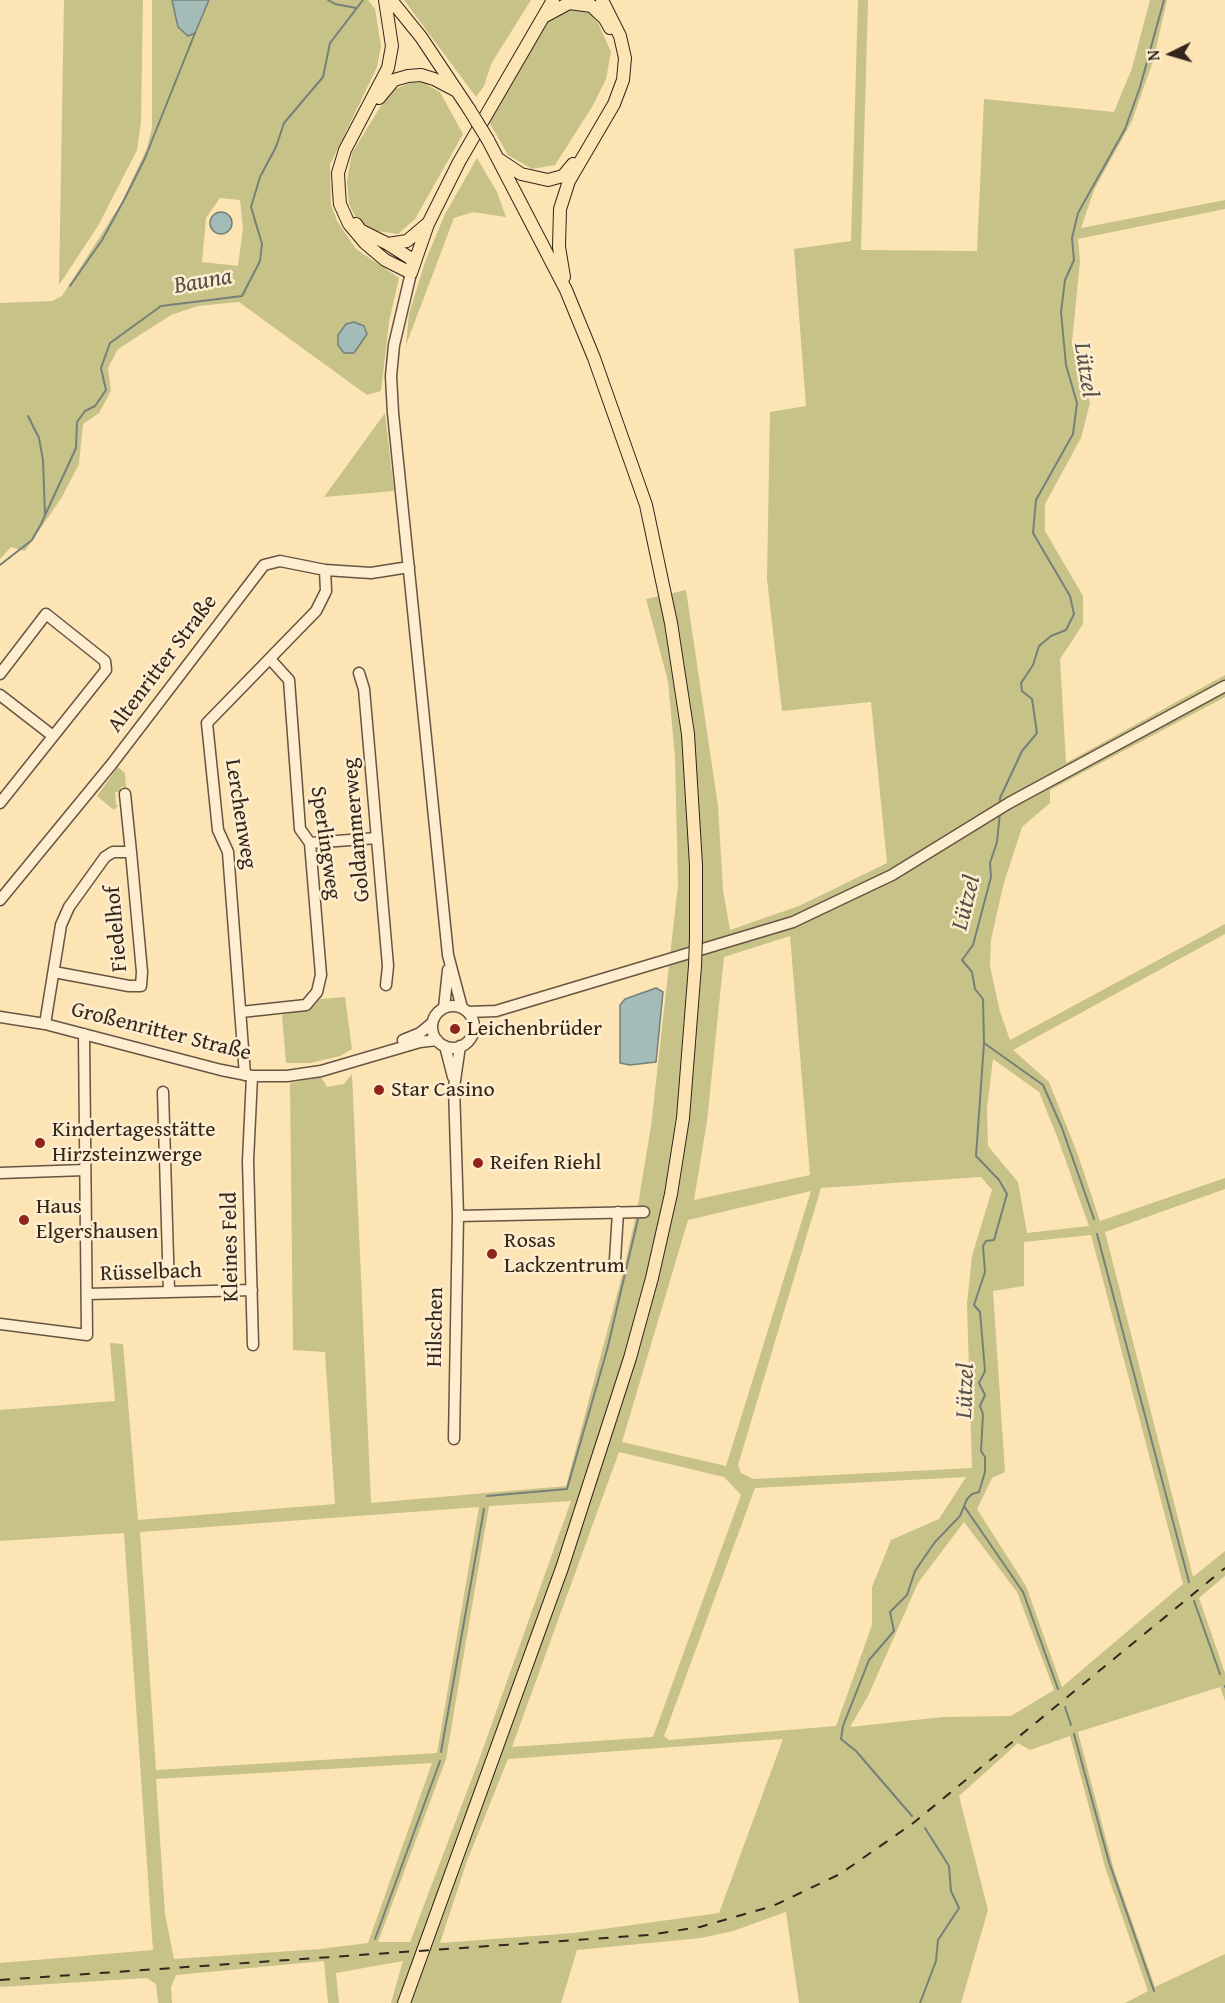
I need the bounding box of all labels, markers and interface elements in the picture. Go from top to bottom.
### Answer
north arrow [1141,24,1201,84]
text: N [1141,49,1165,62]
water label: Bauna [172,263,234,301]
water label: Lützel [1066,340,1104,400]
street label: Altenritter Straße [103,590,223,738]
street label: Lerchenweg [218,757,262,871]
street label: Goldammerweg [338,757,376,903]
street label: Sperlingweg [304,785,346,901]
water label: Lützel [946,873,988,933]
street label: Fiedelhof [100,885,134,973]
street label: Großenritter Straße [68,997,254,1067]
place label: Leichenbrüder [467,1016,602,1042]
marker: Leichenbrüder [448,1022,462,1036]
place label: Star Casino [391,1077,495,1103]
marker: Star Casino [372,1083,386,1097]
place label: Kindertagesstätte Hirzsteinzwerge [52,1117,216,1168]
marker: Kindertagesstätte Hirzsteinzwerge [33,1136,47,1150]
place label: Reifen Riehl [490,1150,601,1176]
marker: Reifen Riehl [471,1156,485,1170]
street label: Kleines Feld [217,1192,245,1302]
place label: Haus Elgershausen [36,1194,158,1246]
marker: Haus Elgershausen [17,1213,31,1227]
place label: Rosas Lackzentrum [504,1228,625,1280]
marker: Rosas Lackzentrum [485,1247,499,1261]
street label: Rüsselbach [100,1258,202,1288]
street label: Hilschen [422,1287,450,1367]
water label: Lützel [951,1363,981,1419]

